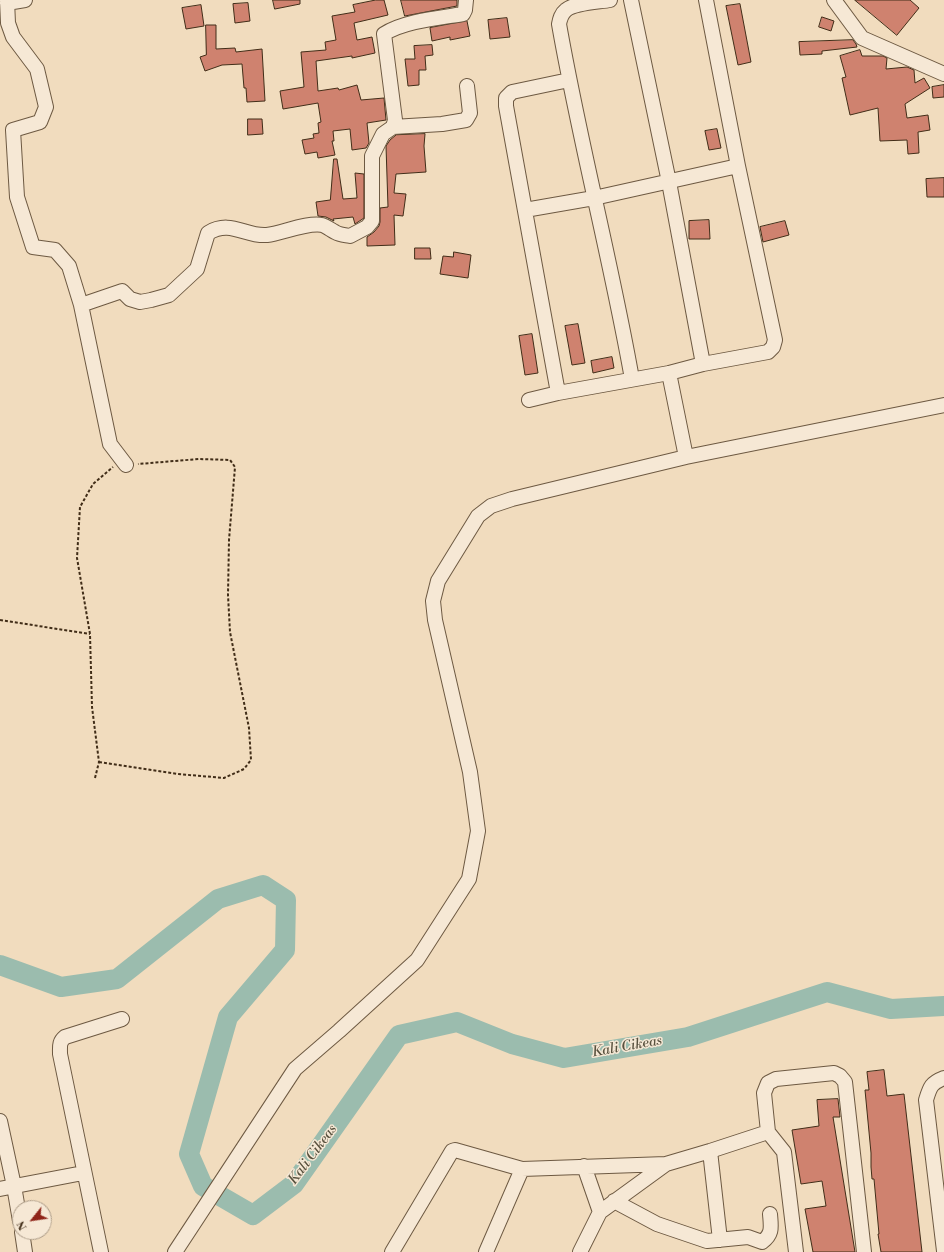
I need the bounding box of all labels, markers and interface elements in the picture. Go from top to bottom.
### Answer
water label: Kali Cikeas [591,1033,663,1061]
water label: Kali Cikeas [285,1122,341,1188]
north arrow [12,1200,52,1240]
text: N [14,1218,31,1233]

